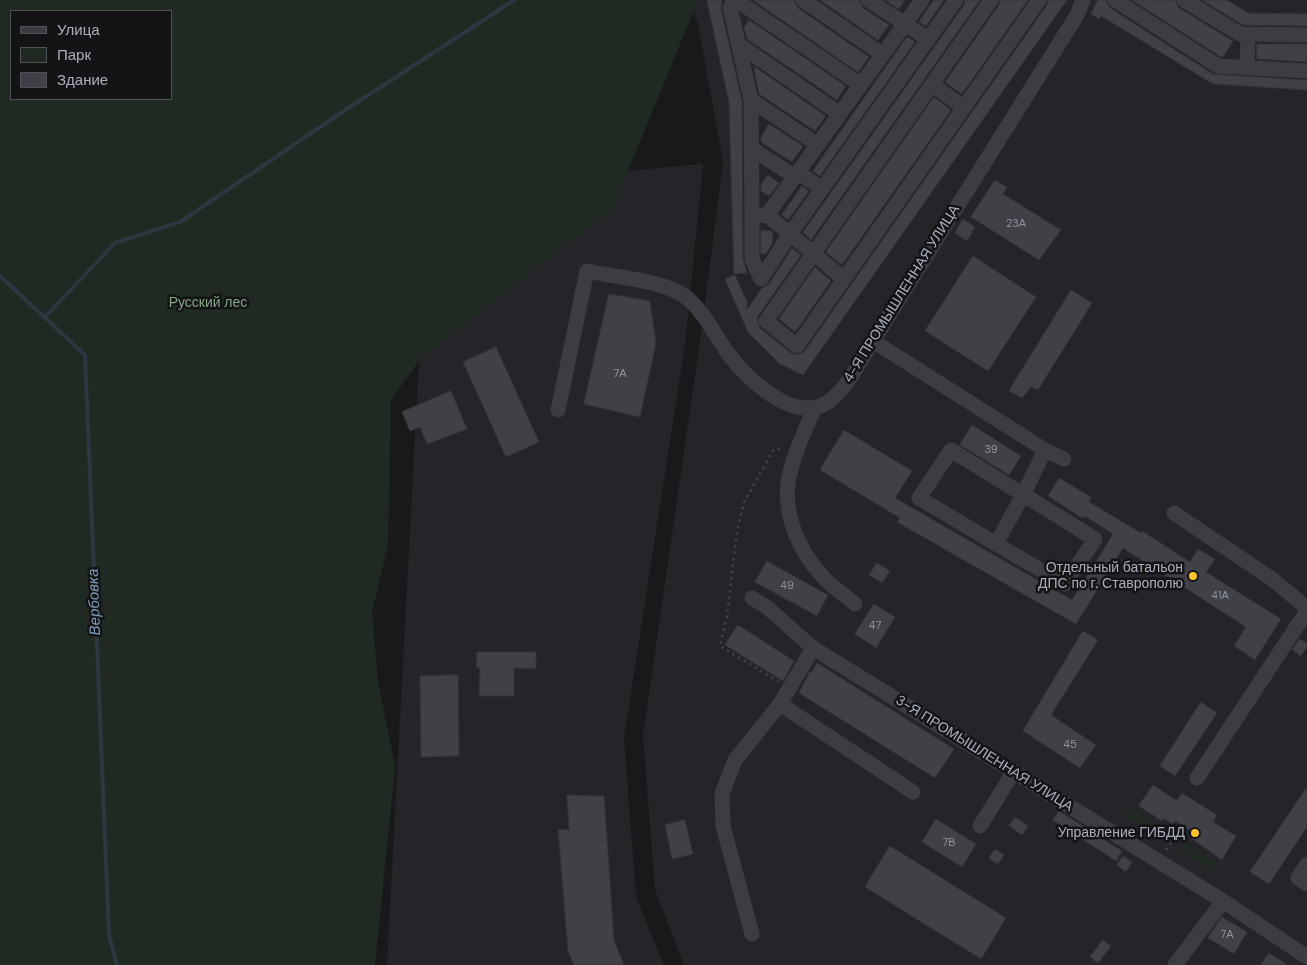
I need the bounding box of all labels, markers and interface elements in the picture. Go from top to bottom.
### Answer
legend [10,10,172,100]
text: Улица [57,20,100,40]
text: Парк [57,45,91,65]
text: Здание [57,70,108,90]
street label: 4-Я ПРОМЫШЛЕННАЯ УЛИЦА [840,202,964,386]
house number: 23А [1006,217,1026,231]
park label: Русский лес [169,295,247,311]
house number: 7А [613,367,627,381]
house number: 39 [984,443,998,457]
place label: Отдельный батальон ДПС по г. Ставрополю [1038,560,1183,592]
water label: Вербовка [85,568,105,636]
marker: Отдельный батальон ДПС по г. Ставрополю [1187,570,1199,582]
house number: 49 [780,579,794,593]
house number: 41А [1211,589,1229,603]
house number: 47 [869,619,881,633]
street label: 3-Я ПРОМЫШЛЕННАЯ УЛИЦА [892,692,1076,816]
house number: 45 [1063,738,1077,752]
place label: Управление ГИБДД [1058,825,1185,841]
marker: Управление ГИБДД [1189,827,1201,839]
house number: 7В [942,836,956,850]
house number: 7А [1220,928,1234,942]

